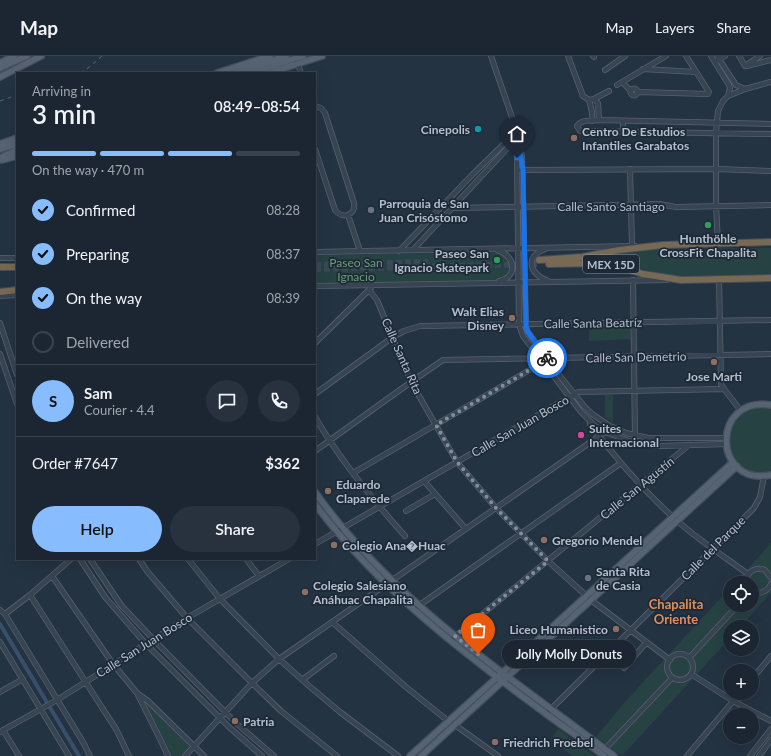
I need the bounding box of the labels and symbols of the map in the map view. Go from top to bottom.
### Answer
pin [500,117,534,158]
place label: Cinepolis [421,122,470,137]
marker: Cinepolis [473,124,483,134]
place label: Centro De Estudios Infantiles Garabatos [582,124,689,153]
marker: Centro De Estudios Infantiles Garabatos [569,133,579,143]
place label: Parroquia de San Juan Crisóstomo [379,196,469,225]
street label: Calle Santo Santiago [557,199,665,214]
marker: Parroquia de San Juan Crisóstomo [366,205,376,215]
marker: Hunthöhle CrossFit Chapalita [703,220,713,230]
place label: Hunthöhle CrossFit Chapalita [659,231,757,260]
place label: Paseo San Ignacio Skatepark [394,246,490,275]
park label: Paseo San Ignacio [329,255,383,284]
marker: Paseo San Ignacio Skatepark [492,255,502,265]
road number: MEX 15D [583,255,639,273]
place label: Walt Elias Disney [451,304,505,333]
marker: Walt Elias Disney [507,313,517,323]
street label: Calle Santa Beatríz [544,315,643,331]
street label: Calle Santa Rita [378,316,426,397]
courier [527,338,567,378]
street label: Calle San Demetrio [585,349,687,365]
marker: Jose Marti [709,357,719,367]
place label: Jose Marti [686,369,742,384]
street label: Calle San Juan Bosco [468,392,572,460]
place label: Suites Internacional [589,421,659,450]
marker: Suites Internacional [576,430,586,440]
street label: Calle San Agustín [597,453,677,523]
place label: Eduardo Claparede [336,477,390,506]
marker: Eduardo Claparede [323,486,333,496]
street label: Calle del Parque [678,513,748,583]
place label: Gregorio Mendel [552,533,642,548]
marker: Gregorio Mendel [539,535,549,545]
place label: Colegio Ana�Huac [342,538,446,553]
marker: Colegio Ana�Huac [329,540,339,550]
place label: Santa Rita de Casia [596,564,650,593]
marker: Santa Rita de Casia [583,573,593,583]
place label: Colegio Salesiano Anáhuac Chapalita [312,578,413,607]
marker: Colegio Salesiano Anáhuac Chapalita [300,587,310,597]
district label: Chapalita Oriente [649,596,703,627]
street label: Calle San Juan Bosco [93,609,195,681]
pin [461,613,495,654]
place label: Liceo Humanistico [509,622,608,637]
marker: Liceo Humanistico [611,624,621,634]
callout: Jolly Molly Donuts [502,640,636,668]
place label: Patria [243,714,274,729]
marker: Patria [230,716,240,726]
place label: Friedrich Froebel [503,735,593,750]
marker: Friedrich Froebel [490,737,500,747]

